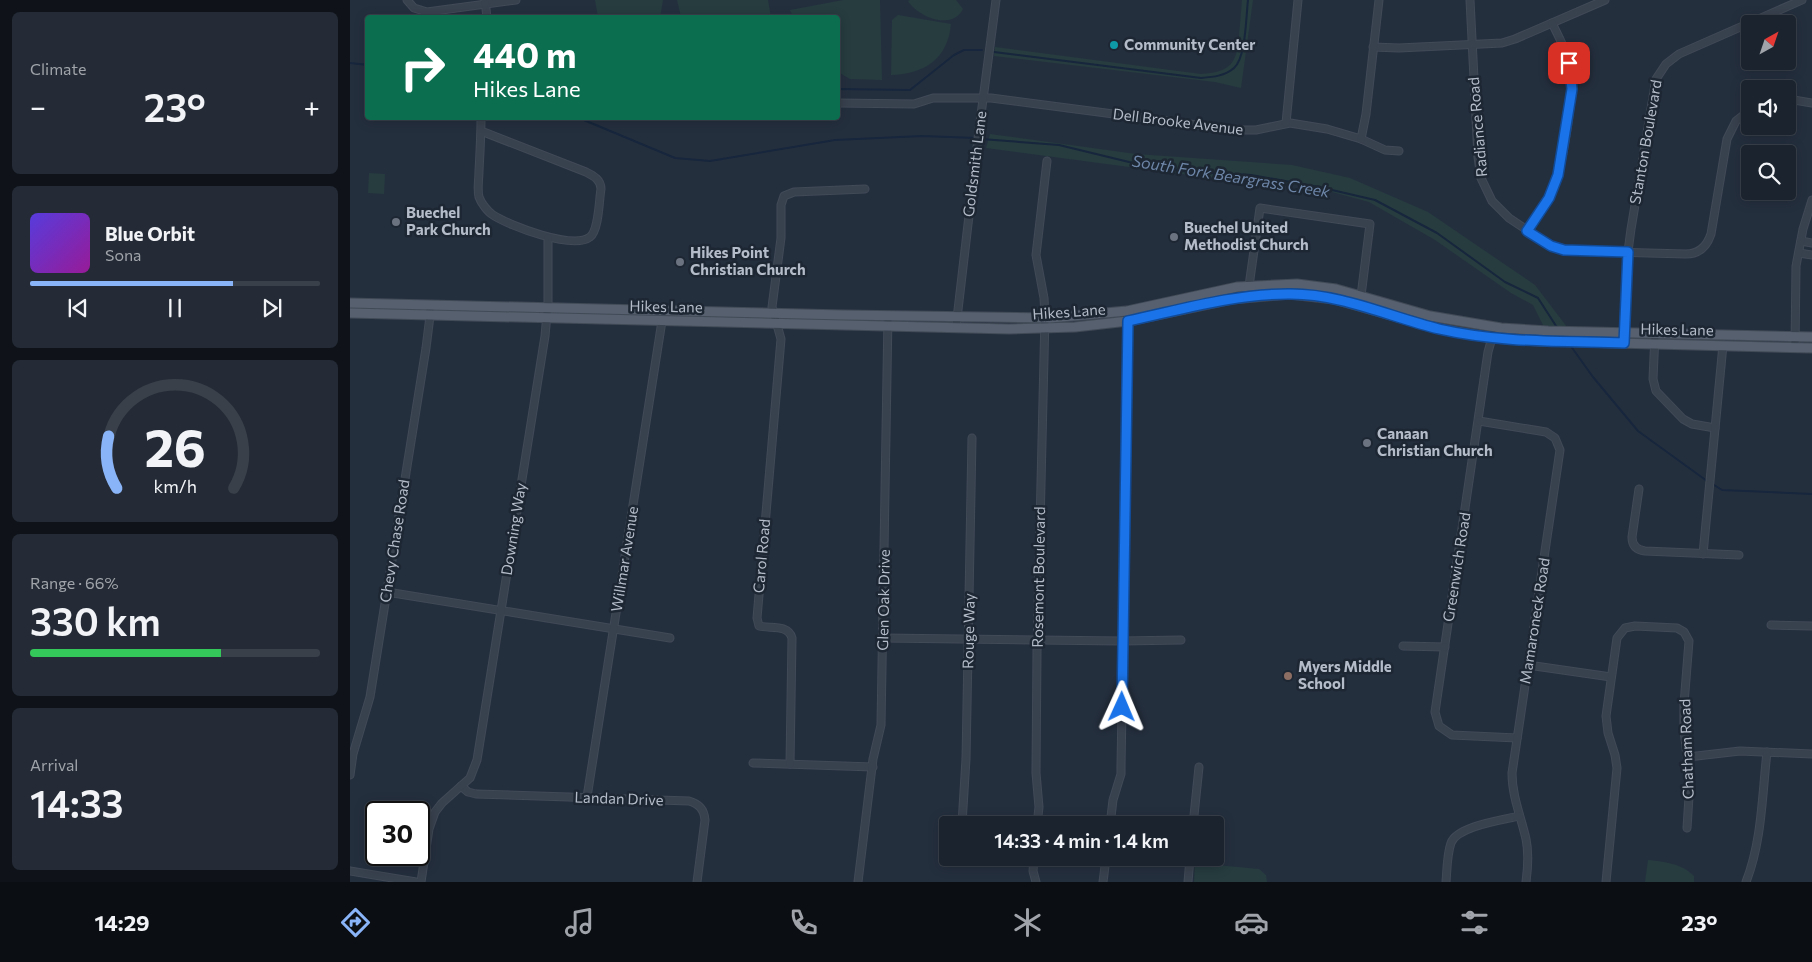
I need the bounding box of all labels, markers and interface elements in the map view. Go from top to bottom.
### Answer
north arrow [1741,15,1796,70]
map controls [1741,15,1796,200]
text: 440 m [473,32,576,75]
icon: right [390,35,455,100]
place label: Community Center [1124,35,1255,53]
marker: Community Center [1108,39,1120,51]
pin [1548,42,1590,84]
icon: arrive [1555,49,1583,77]
text: Climate [30,59,86,78]
text: Hikes Lane [473,75,581,102]
street label: Radiance Road [1464,76,1490,178]
street label: Stanton Boulevard [1625,78,1665,205]
button: sound [1741,80,1796,135]
text: 23° [144,83,206,130]
text: − [30,89,46,123]
text: + [304,89,320,123]
street label: Dell Brooke Avenue [1112,104,1244,138]
street label: Goldsmith Lane [959,110,989,218]
button: search [1741,145,1796,200]
water label: South Fork Beargrass Creek [1131,150,1332,201]
place label: Buechel Park Church [406,203,491,238]
marker: Buechel Park Church [390,216,402,228]
place label: Buechel United Methodist Church [1184,218,1309,253]
text: Blue Orbit [105,222,195,245]
marker: Buechel United Methodist Church [1168,231,1180,243]
place label: Hikes Point Christian Church [690,243,806,278]
text: Sona [105,245,141,264]
marker: Hikes Point Christian Church [674,256,686,268]
icon: previous [64,294,92,322]
icon: pause [161,294,189,322]
icon: next [258,294,286,322]
street label: Hikes Lane [629,296,703,316]
street label: Hikes Lane [1032,299,1106,323]
street label: Hikes Lane [1640,319,1714,339]
text: 26 [144,414,206,478]
place label: Canaan Christian Church [1377,424,1493,459]
marker: Canaan Christian Church [1361,437,1373,449]
text: km/h [153,475,197,497]
street label: Chevy Chase Road [375,478,413,604]
street label: Downing Way [497,481,529,577]
street label: Willmar Avenue [607,505,641,613]
street label: Rosemont Boulevard [1028,506,1048,648]
street label: Greenwich Road [1438,511,1474,623]
street label: Carol Road [749,518,773,594]
street label: Glen Oak Drive [873,549,893,651]
street label: Mamaroneck Road [1515,556,1553,685]
text: Range · 66% [30,573,119,592]
street label: Rouge Way [958,593,978,669]
text: 330 km [30,597,161,644]
place label: Myers Middle School [1298,657,1392,692]
marker: Myers Middle School [1282,670,1294,682]
position arrow [1095,680,1147,732]
street label: Chatham Road [1675,699,1697,799]
text: Arrival [30,755,78,774]
text: 14:33 [30,779,124,826]
street label: Landan Drive [574,787,664,809]
speed limit sign: 30 [365,801,430,866]
text: 14:33 · 4 min · 1.4 km [994,829,1169,852]
icon: directions [338,905,373,940]
icon: music [562,905,597,940]
icon: phone [786,905,821,940]
icon: climate [1010,905,1045,940]
icon: car [1234,905,1269,940]
icon: filters [1457,905,1492,940]
text: 14:29 [94,909,150,936]
text: 23° [1681,909,1718,936]

